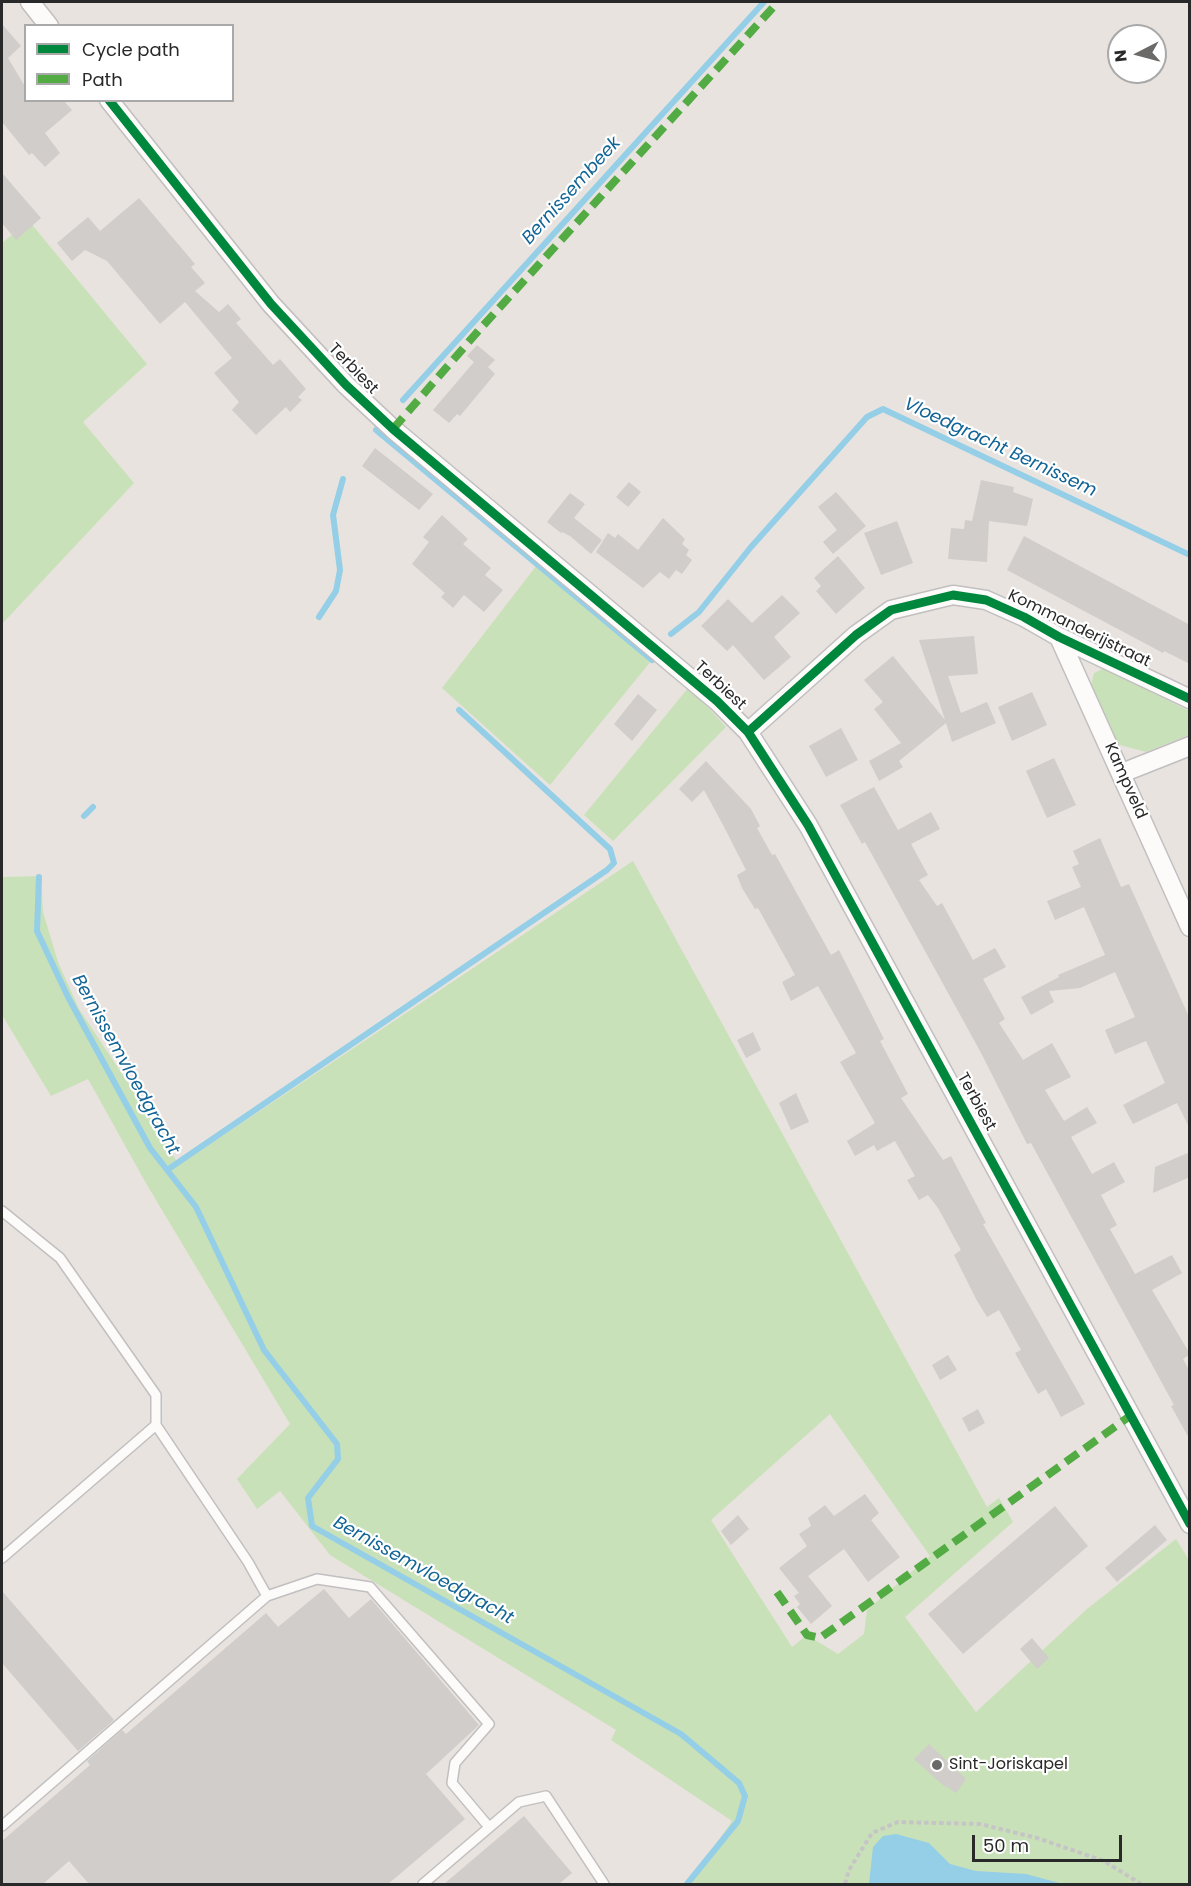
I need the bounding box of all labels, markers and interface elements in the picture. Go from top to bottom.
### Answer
legend [24,24,234,102]
north arrow [1107,24,1167,84]
text: Cycle path [82,37,180,62]
text: N [1109,49,1133,63]
text: Path [82,67,123,92]
water label: Bernissembeek [518,133,626,249]
street label: Terbiest [324,340,382,398]
water label: Vloedgracht Bernissem [900,394,1100,502]
street label: Kommanderijstraat [1005,586,1153,672]
street label: Terbiest [690,657,750,715]
street label: Kampveld [1100,740,1150,822]
water label: Bernissemvloedgracht [66,971,184,1159]
street label: Terbiest [952,1070,1000,1134]
water label: Bernissemvloedgracht [329,1512,517,1630]
place label: Sint-Joriskapel [949,1755,1068,1775]
marker: Sint-Joriskapel [930,1758,944,1772]
scale bar [975,1823,1125,1861]
text: 50 m [983,1833,1029,1858]

